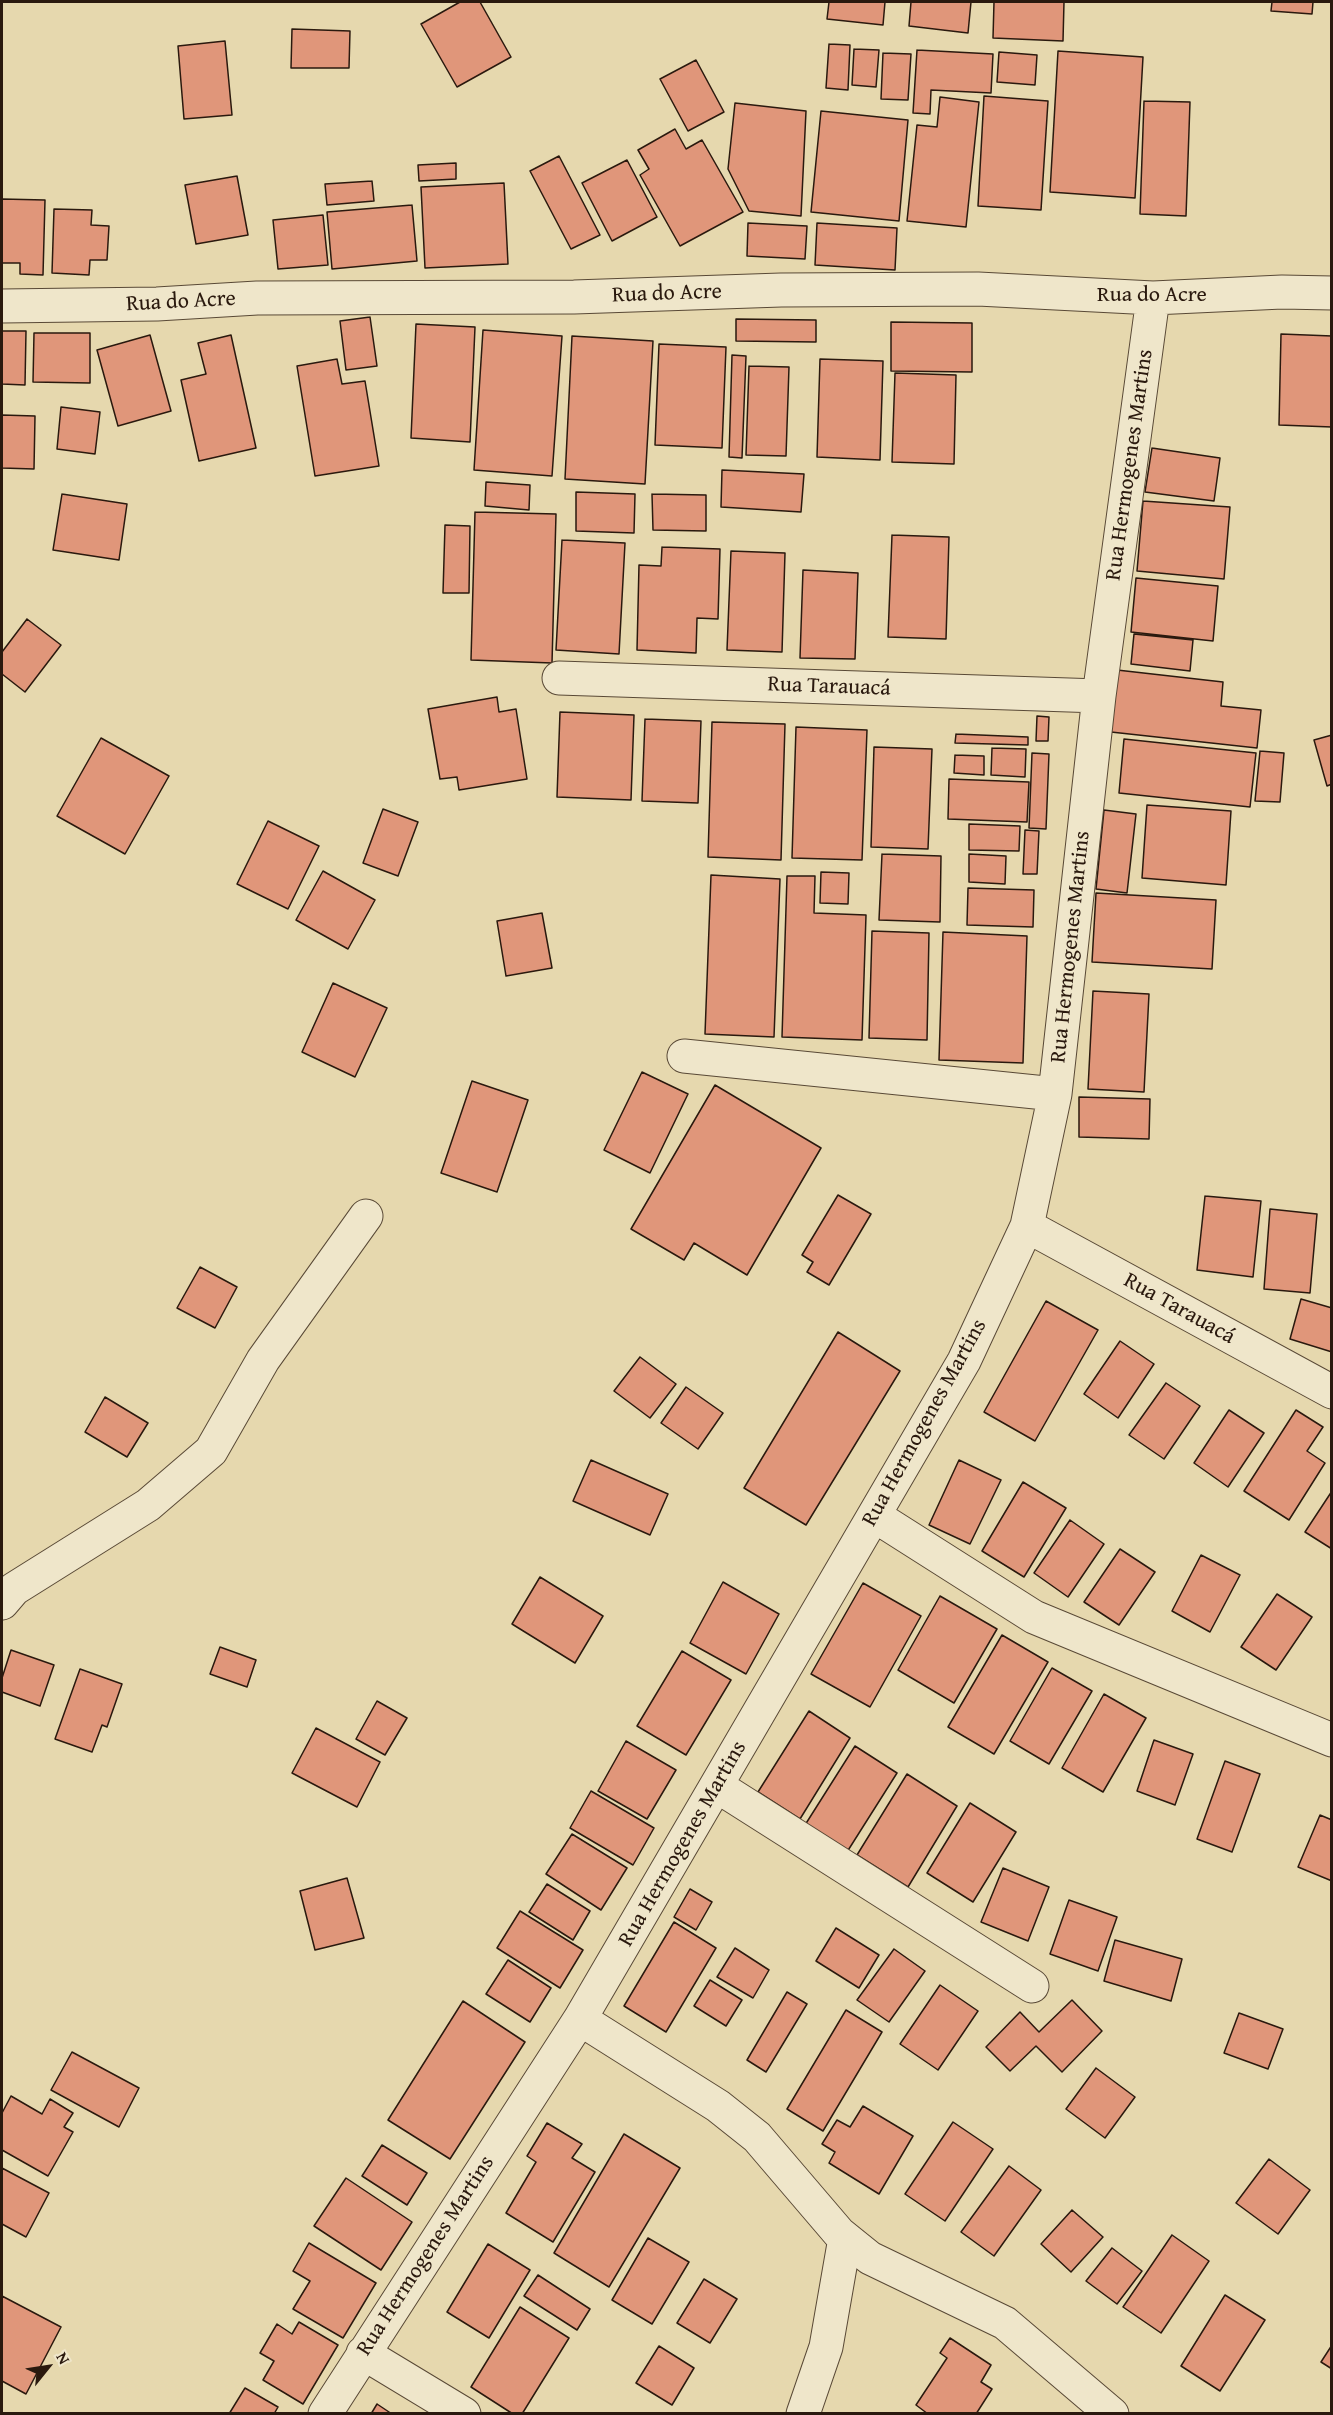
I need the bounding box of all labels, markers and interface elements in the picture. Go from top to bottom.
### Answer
street label: Rua do Acre [612,279,722,309]
street label: Rua do Acre [1097,282,1207,308]
street label: Rua do Acre [125,286,237,318]
street label: Rua Hermogenes Martins [1101,348,1159,582]
street label: Rua Tarauacá [767,672,891,702]
street label: Rua Hermogenes Martins [1046,830,1096,1064]
street label: Rua Tarauacá [1119,1268,1239,1350]
street label: Rua Hermogenes Martins [857,1315,993,1531]
street label: Rua Hermogenes Martins [613,1736,753,1952]
street label: Rua Hermogenes Martins [351,2151,501,2361]
north arrow [18,2337,78,2397]
text: N [51,2347,77,2369]

